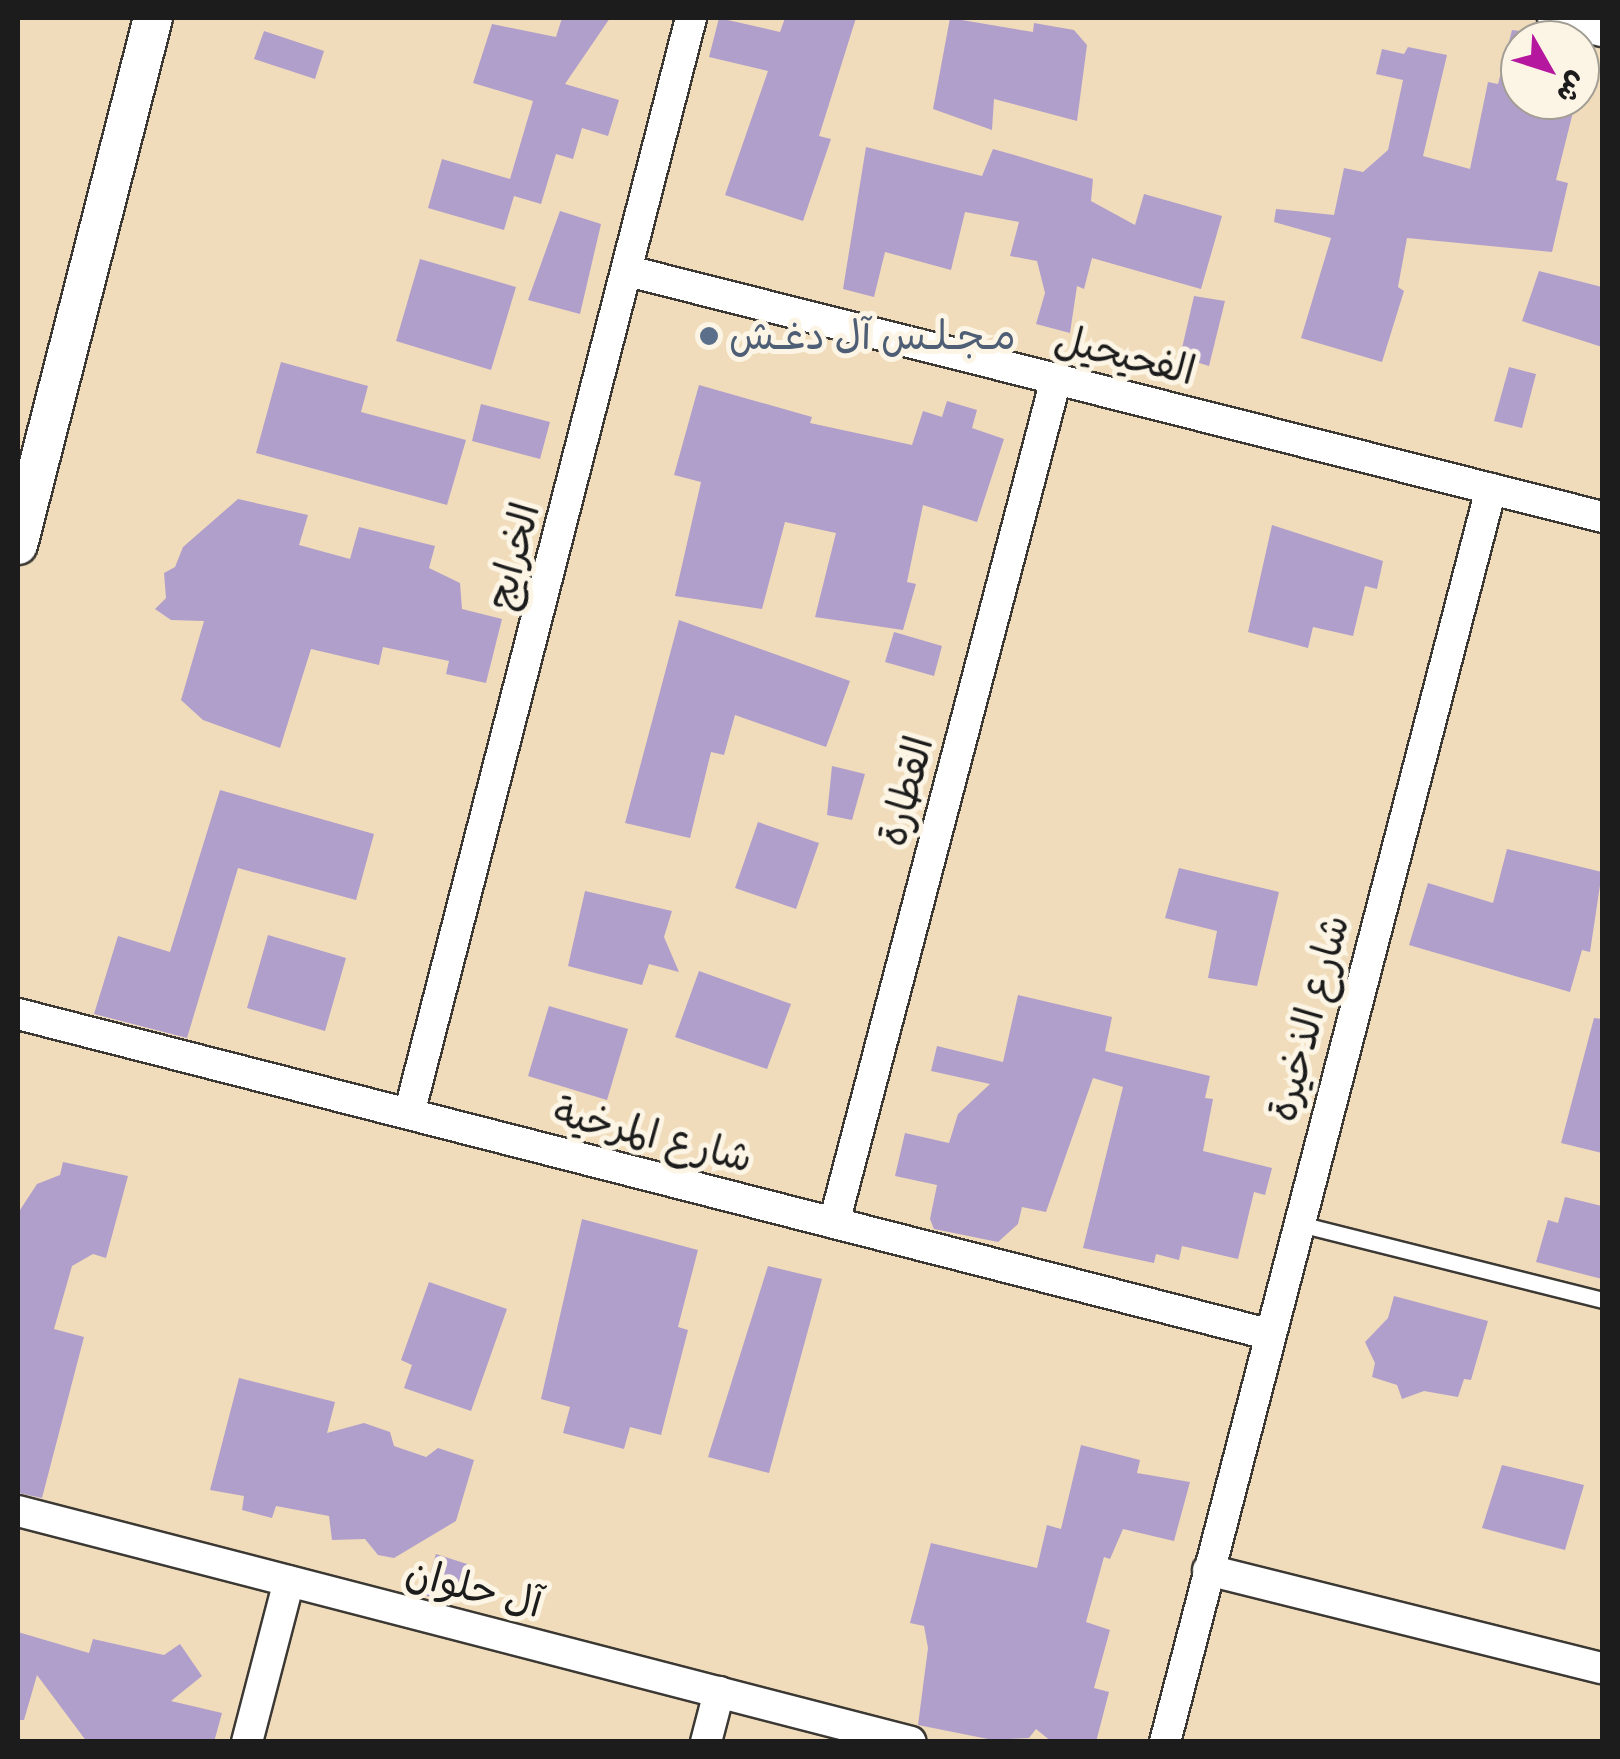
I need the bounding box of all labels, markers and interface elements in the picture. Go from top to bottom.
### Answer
north arrow [1500,20,1600,120]
text: ش [1549,65,1595,111]
place label: مـجـلـس آل دغـش [729,312,1016,360]
street label: الفحيحيل [1050,314,1200,396]
marker: مـجـلـس آل دغـش [698,325,720,347]
street label: الخرايج [476,497,550,615]
street label: القطارة [868,731,944,851]
street label: شارع الذخيرة [1258,909,1360,1127]
street label: شارع المرخية [549,1087,757,1183]
street label: آل حلوان [401,1548,547,1628]

